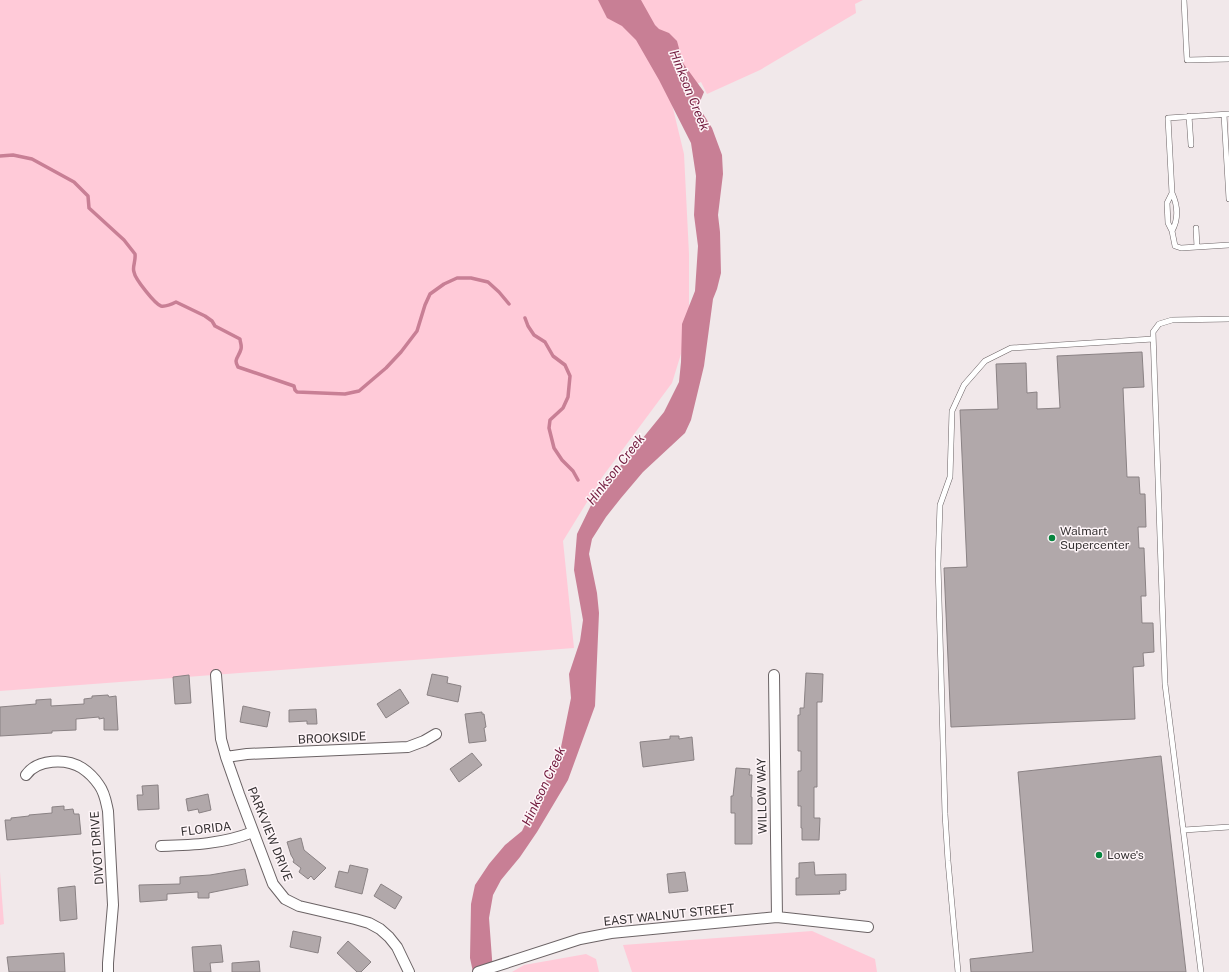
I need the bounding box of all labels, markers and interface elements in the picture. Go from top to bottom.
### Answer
water label: Hinkson Creek [667,48,712,133]
water label: Hinkson Creek [583,431,648,508]
place label: Walmart Supercenter [1060,524,1130,552]
marker: Walmart Supercenter [1047,533,1057,543]
street label: BROOKSIDE [297,729,367,747]
water label: Hinkson Creek [519,744,568,828]
street label: WILLOW WAY [754,757,770,834]
street label: PARKVIEW DRIVE [245,785,295,883]
street label: DIVOT DRIVE [87,811,107,885]
street label: FLORIDA [180,819,232,839]
place label: Lowe's [1107,848,1144,862]
marker: Lowe's [1094,850,1104,860]
street label: EAST WALNUT STREET [603,901,735,929]

